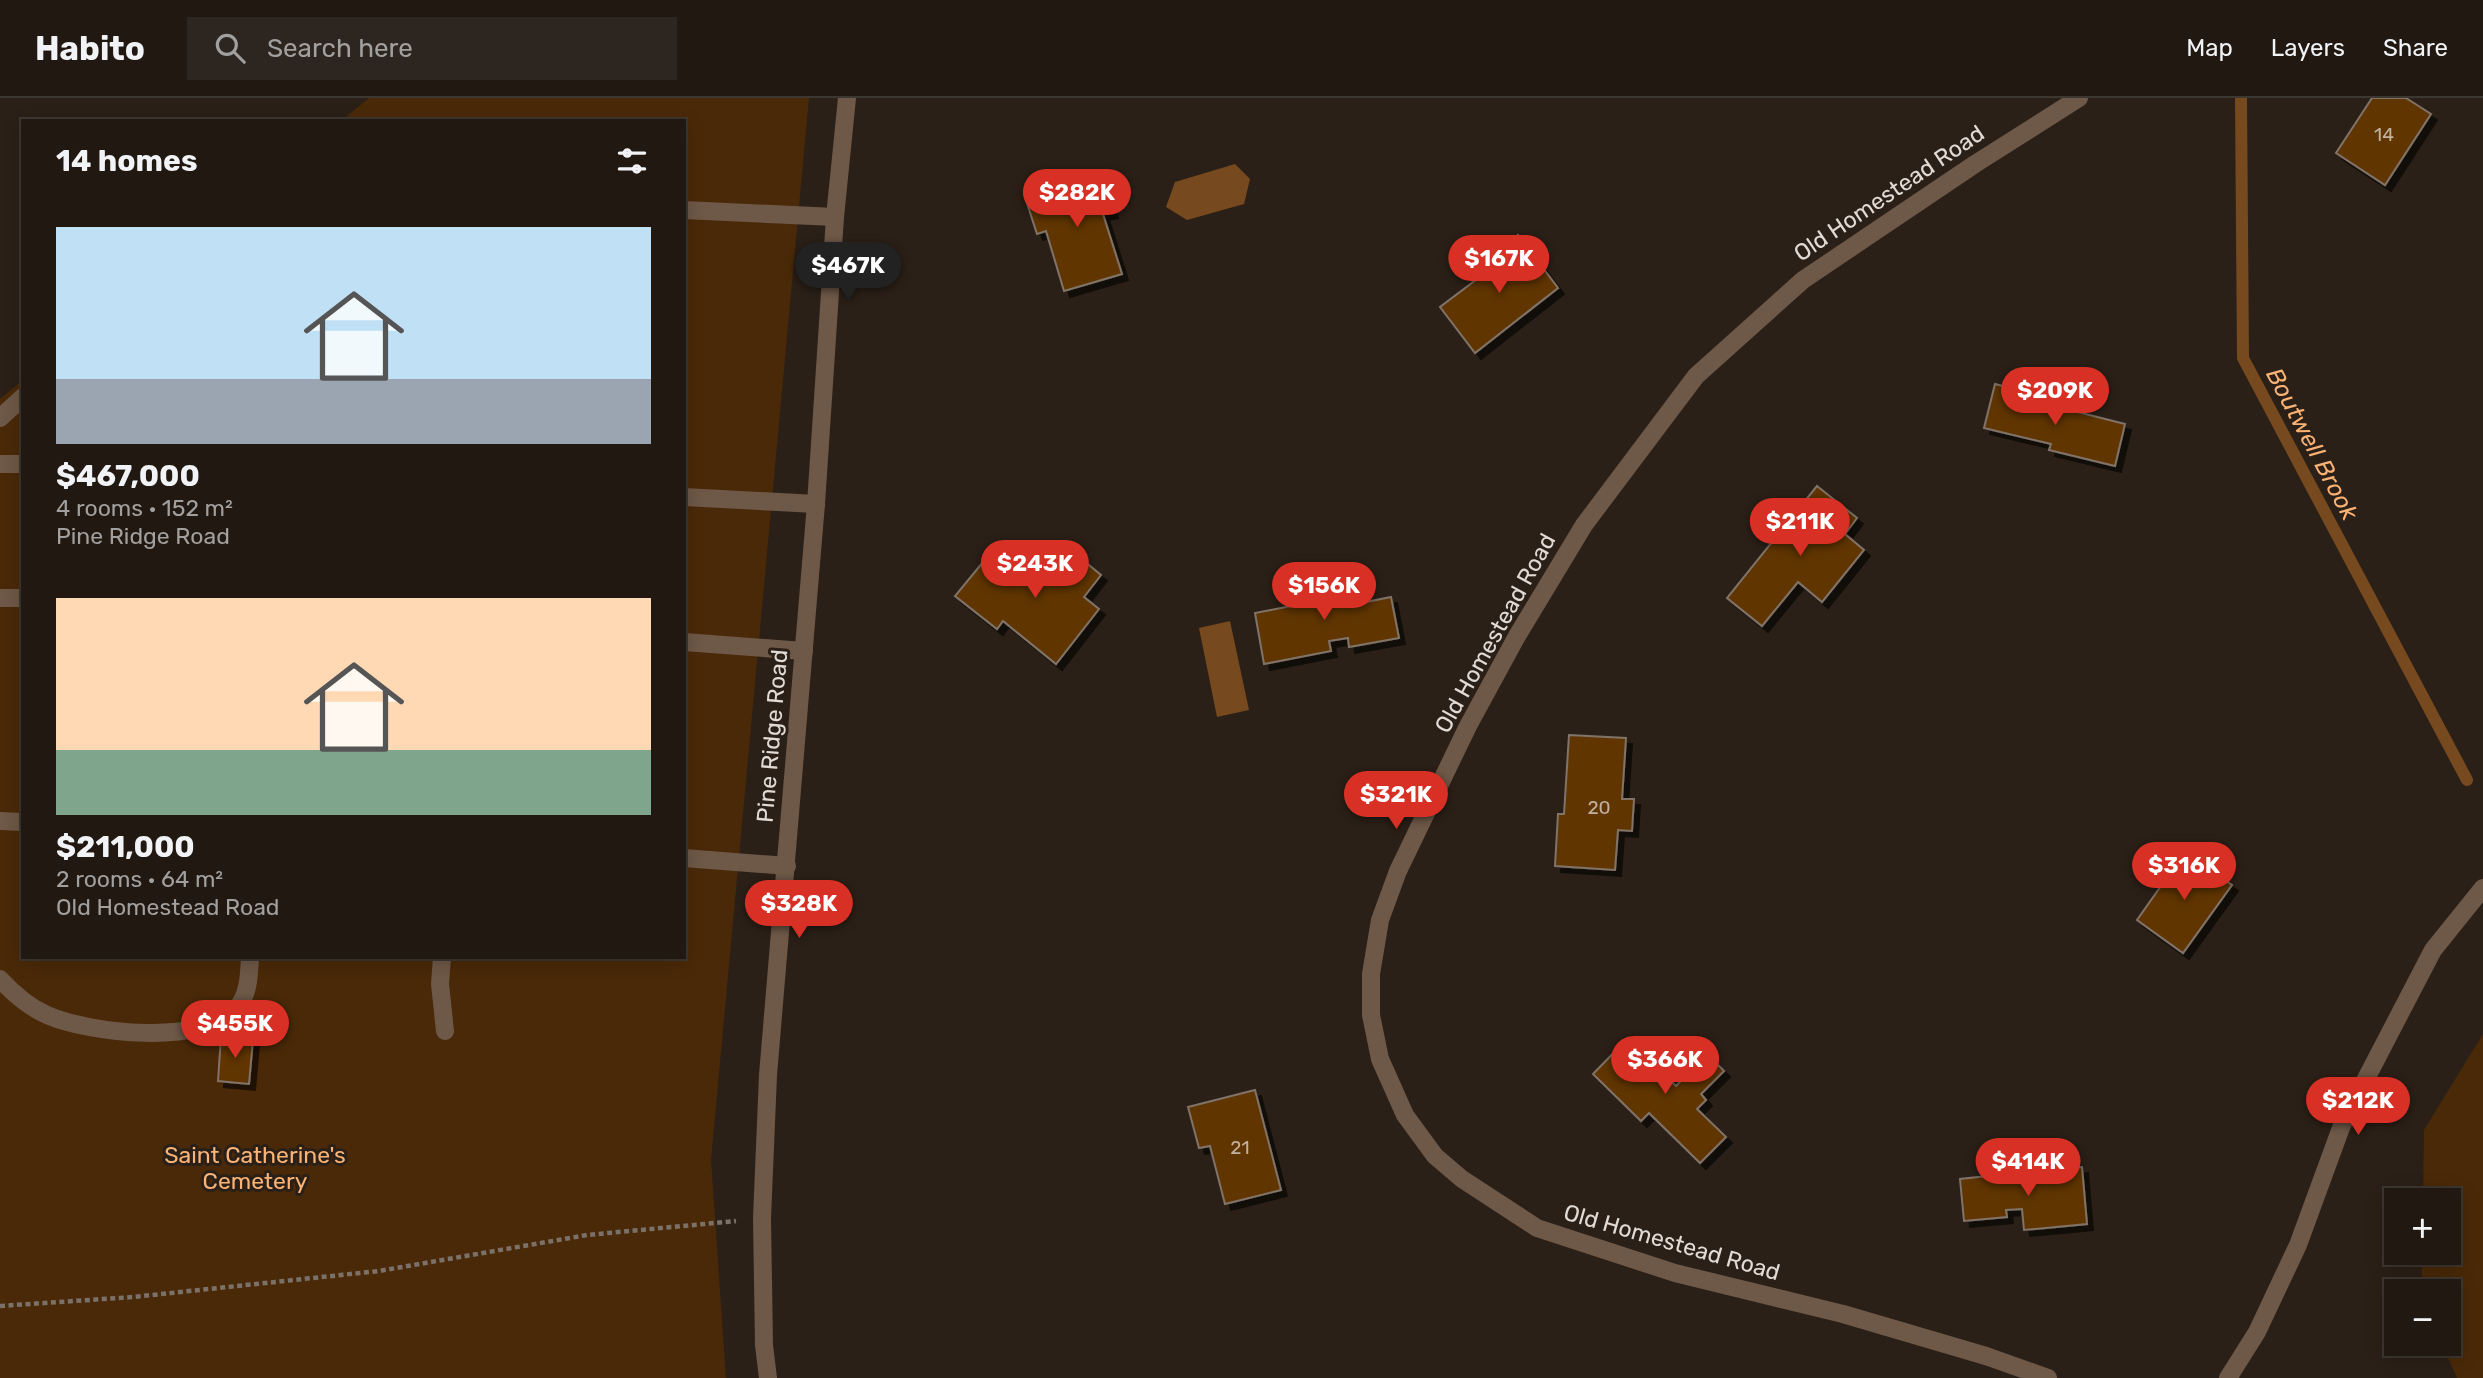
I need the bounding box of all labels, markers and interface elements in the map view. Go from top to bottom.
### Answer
search box [187,17,677,80]
text: Habito [35,29,145,68]
icon: search [211,29,249,67]
text: Search here [267,33,413,64]
text: Map [2186,34,2233,62]
text: Layers [2271,34,2345,62]
text: Share [2383,34,2448,62]
street label: Old Homestead Road [1789,119,1989,267]
house number: 14 [2374,123,2394,146]
icon: filters [613,142,651,180]
text: 14 homes [56,143,198,179]
pin: $282K [1028,170,1126,229]
text: $282K [1039,178,1115,206]
pin: $167K [1450,236,1548,295]
pin: $467K [799,242,897,302]
text: $167K [1464,244,1534,272]
text: $467K [811,251,885,279]
icon: home [291,273,417,399]
water label: Boutwell Brook [2260,363,2364,525]
pin: $209K [2006,368,2104,427]
text: $209K [2017,376,2093,404]
text: $467,000 [56,458,200,494]
text: 4 rooms · 152 m² [56,494,233,522]
pin: $211K [1751,498,1849,558]
text: $211K [1766,507,1834,535]
text: Pine Ridge Road [56,522,230,550]
street label: Old Homestead Road [1429,528,1561,738]
pin: $243K [986,540,1084,600]
text: $243K [997,549,1073,577]
pin: $156K [1275,562,1373,622]
text: $156K [1288,571,1360,599]
icon: home [291,644,417,770]
street label: Pine Ridge Road [750,648,794,824]
pin: $321K [1347,772,1445,831]
text: $321K [1360,780,1432,808]
house number: 20 [1587,796,1611,819]
text: $211,000 [56,829,195,865]
pin: $316K [2135,842,2233,902]
text: $316K [2148,851,2220,879]
text: 2 rooms · 64 m² [56,865,223,893]
pin: $328K [750,880,848,940]
text: $328K [761,889,837,917]
text: Old Homestead Road [56,893,280,921]
pin: $455K [186,1000,284,1060]
text: $455K [197,1009,273,1037]
pin: $366K [1616,1037,1714,1096]
text: $366K [1627,1045,1703,1073]
pin: $212K [2309,1077,2407,1137]
text: $212K [2322,1086,2394,1114]
house number: 21 [1230,1136,1250,1159]
pin: $414K [1979,1138,2077,1198]
park label: Saint Catherine's Cemetery [164,1141,346,1195]
text: $414K [1992,1147,2064,1175]
map controls [2384,1188,2461,1356]
button: + [2384,1188,2461,1265]
street label: Old Homestead Road [1561,1198,1783,1286]
button: − [2384,1279,2461,1356]

